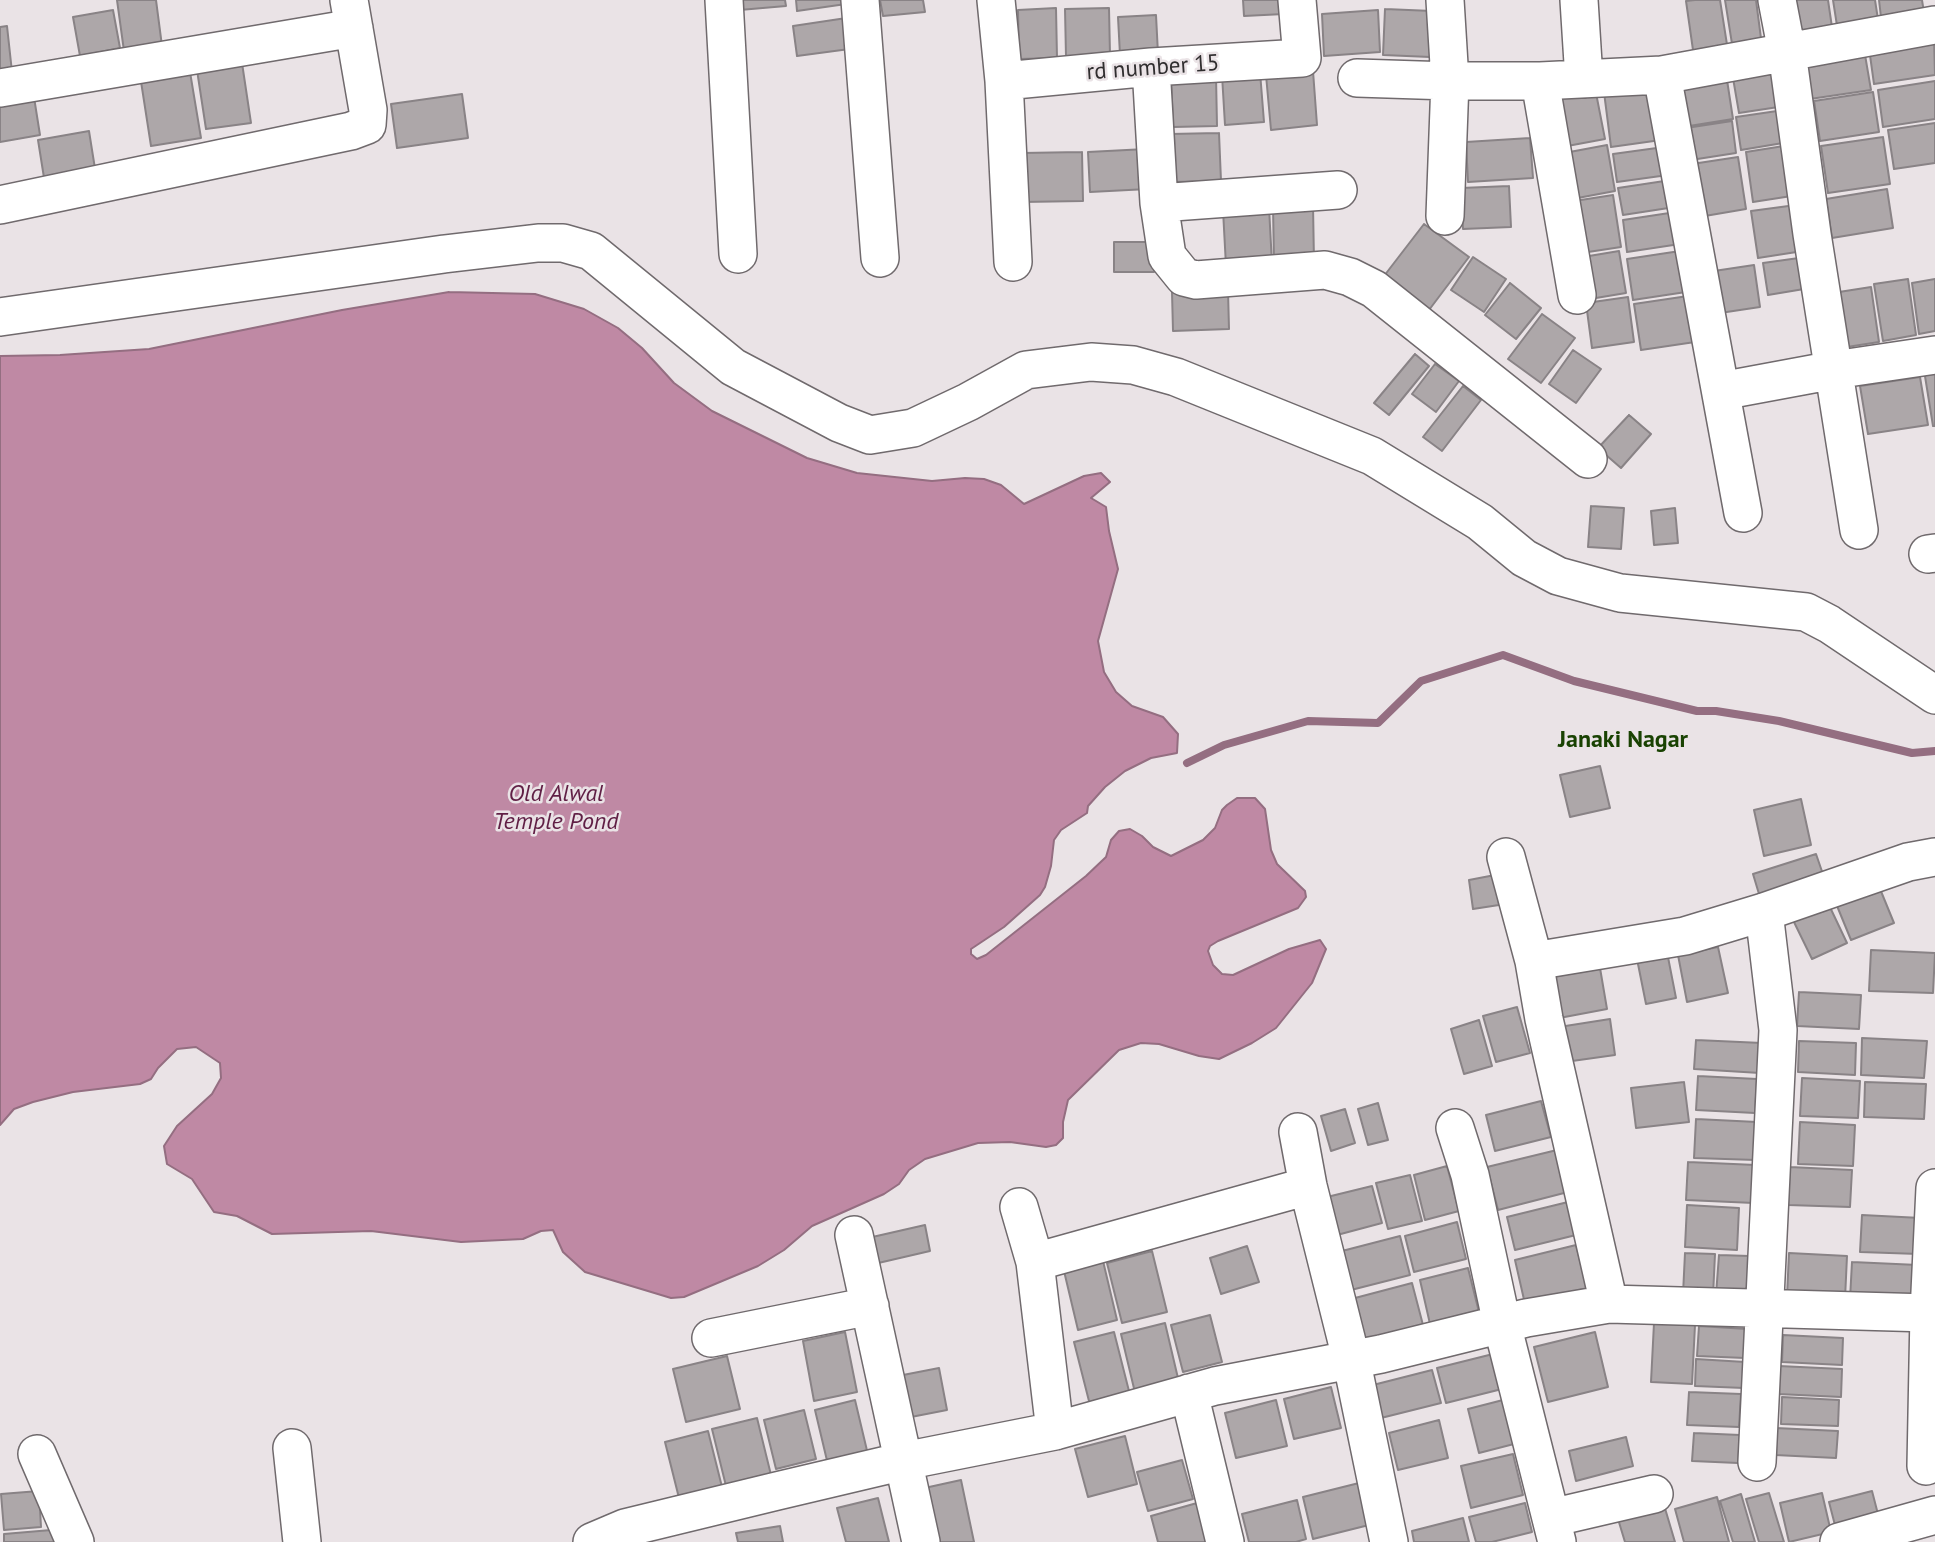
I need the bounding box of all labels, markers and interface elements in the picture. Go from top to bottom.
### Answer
street label: rd number 15 [1086,50,1220,86]
district label: Janaki Nagar [1558,726,1688,754]
water label: Old Alwal Temple Pond [493,780,619,836]

